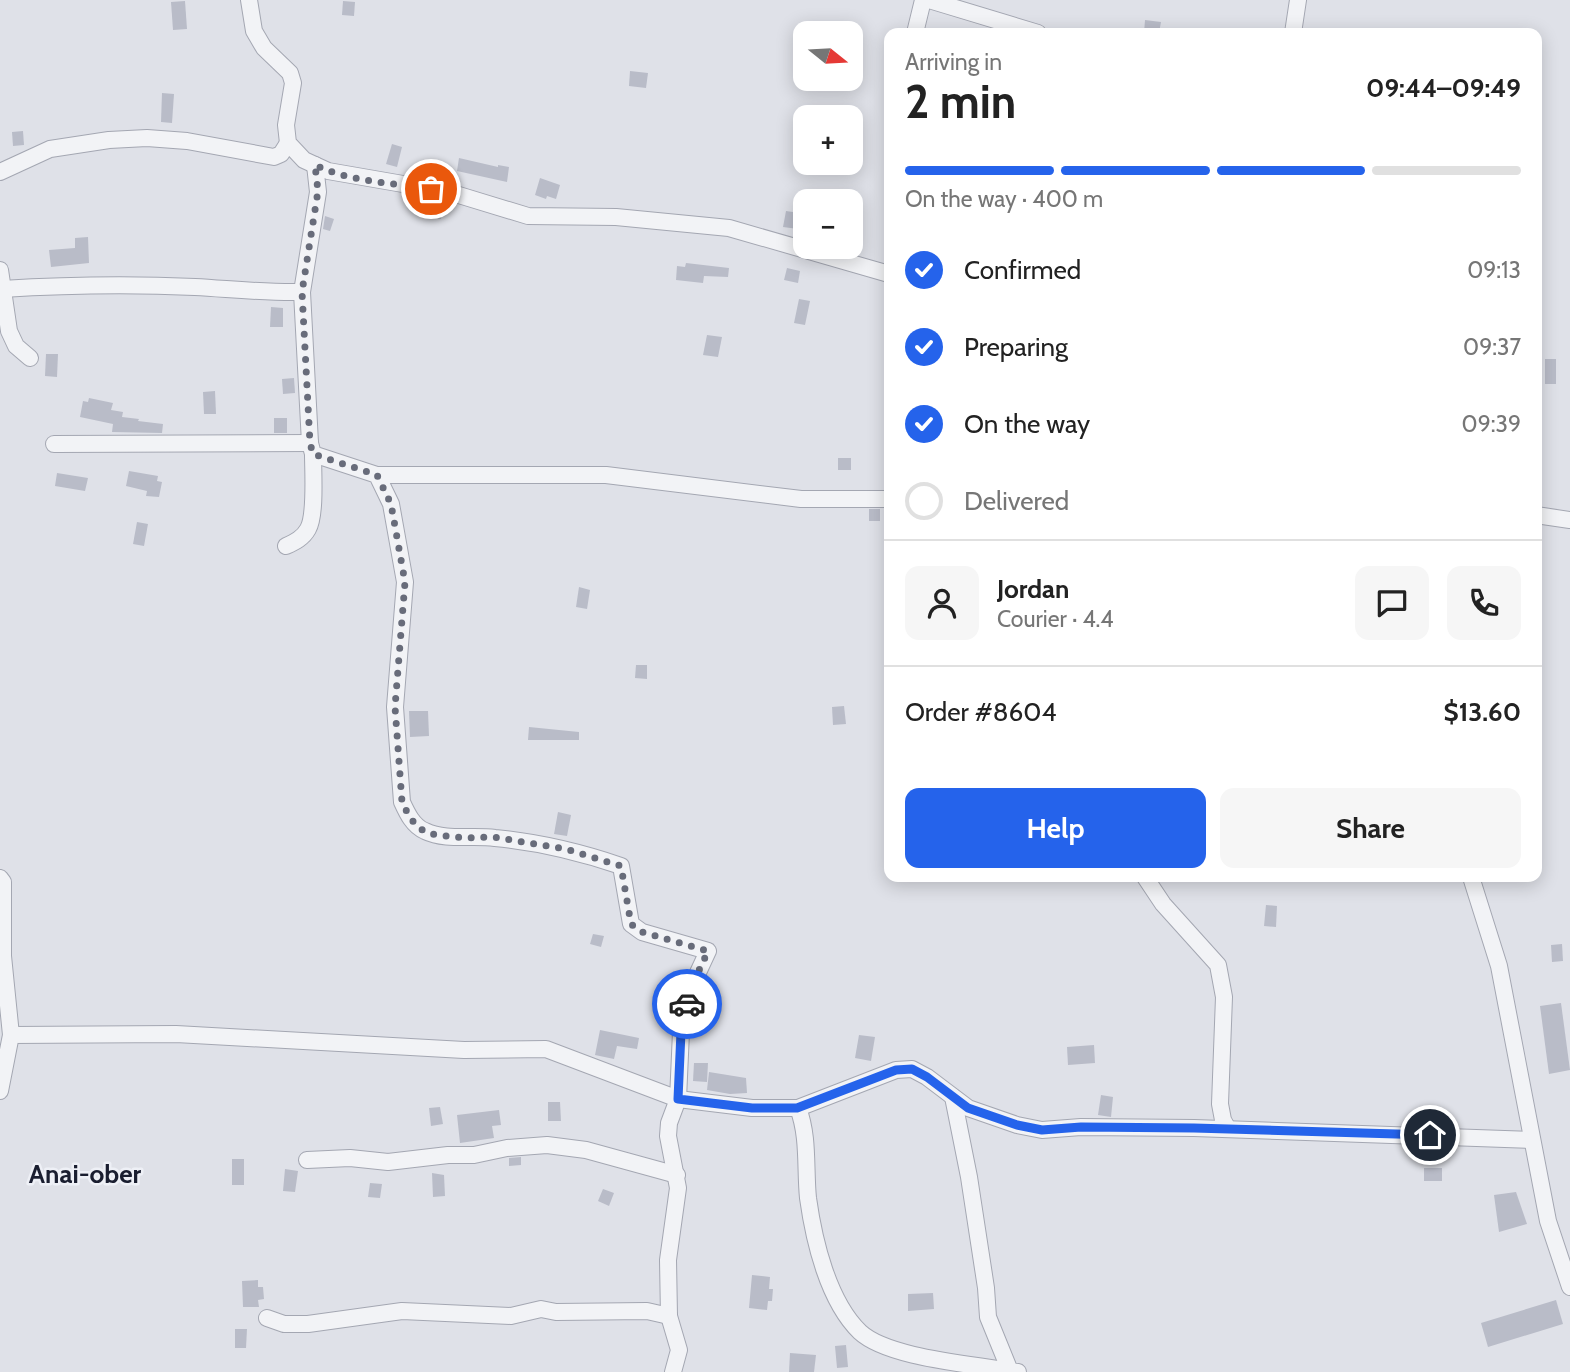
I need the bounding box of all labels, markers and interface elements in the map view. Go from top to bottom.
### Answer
north arrow [793,21,863,91]
map controls [793,21,863,259]
text: Arriving in [905,48,1002,76]
text: 09:44–09:49 [1366,72,1521,104]
text: 2 min [905,74,1016,130]
button: + [793,105,863,175]
pin [401,159,461,219]
icon: bag [412,170,450,208]
text: On the way · 400 m [905,185,1103,213]
button: − [793,189,863,259]
icon: check [905,251,943,289]
text: Confirmed [964,254,1081,286]
text: 09:13 [1467,256,1521,284]
icon: check [905,328,943,366]
text: Preparing [964,331,1068,363]
text: 09:37 [1463,333,1521,361]
icon: check [905,405,943,443]
text: On the way [964,408,1090,440]
text: 09:39 [1462,410,1521,438]
text: Delivered [964,485,1069,517]
button: person [905,566,979,640]
button: chat [1355,566,1429,640]
button: phone [1447,566,1521,640]
text: Jordan [997,573,1069,605]
text: Courier · 4.4 [997,605,1114,633]
text: Order #8604 [905,696,1057,728]
text: $13.60 [1444,696,1521,728]
button: Help [905,788,1206,868]
button: Share [1220,788,1521,868]
courier [652,969,722,1039]
icon: car [668,985,706,1023]
pin [1400,1105,1460,1165]
icon: home [1411,1116,1449,1154]
district label: Anai-ober [29,1158,142,1190]

